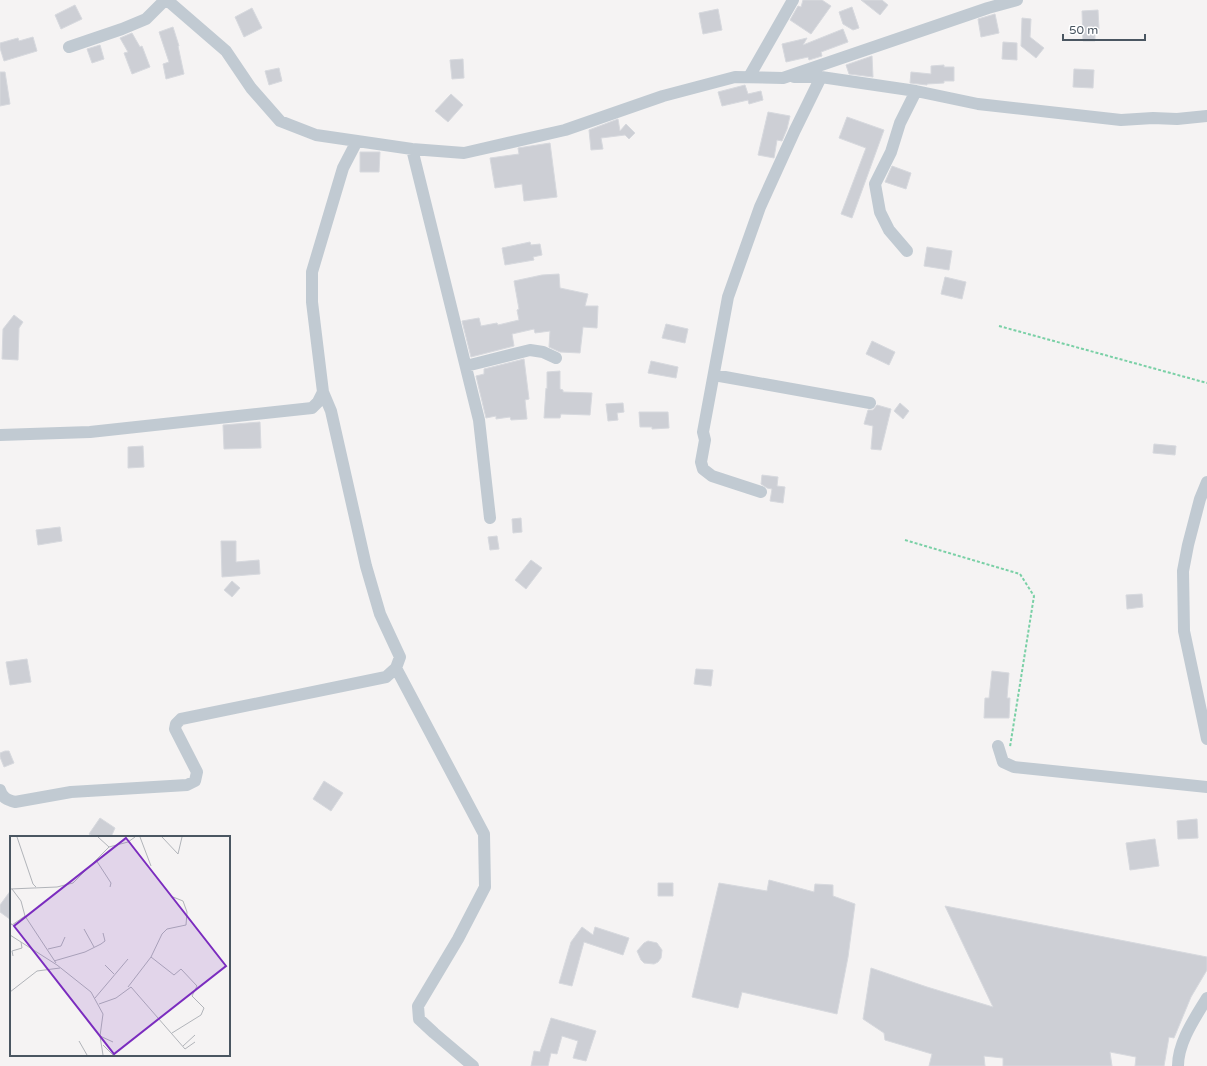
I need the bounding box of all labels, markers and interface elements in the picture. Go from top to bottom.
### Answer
scale bar [1063,16,1145,42]
text: 50 m [1069,23,1098,37]
inset map [10,836,230,1056]

